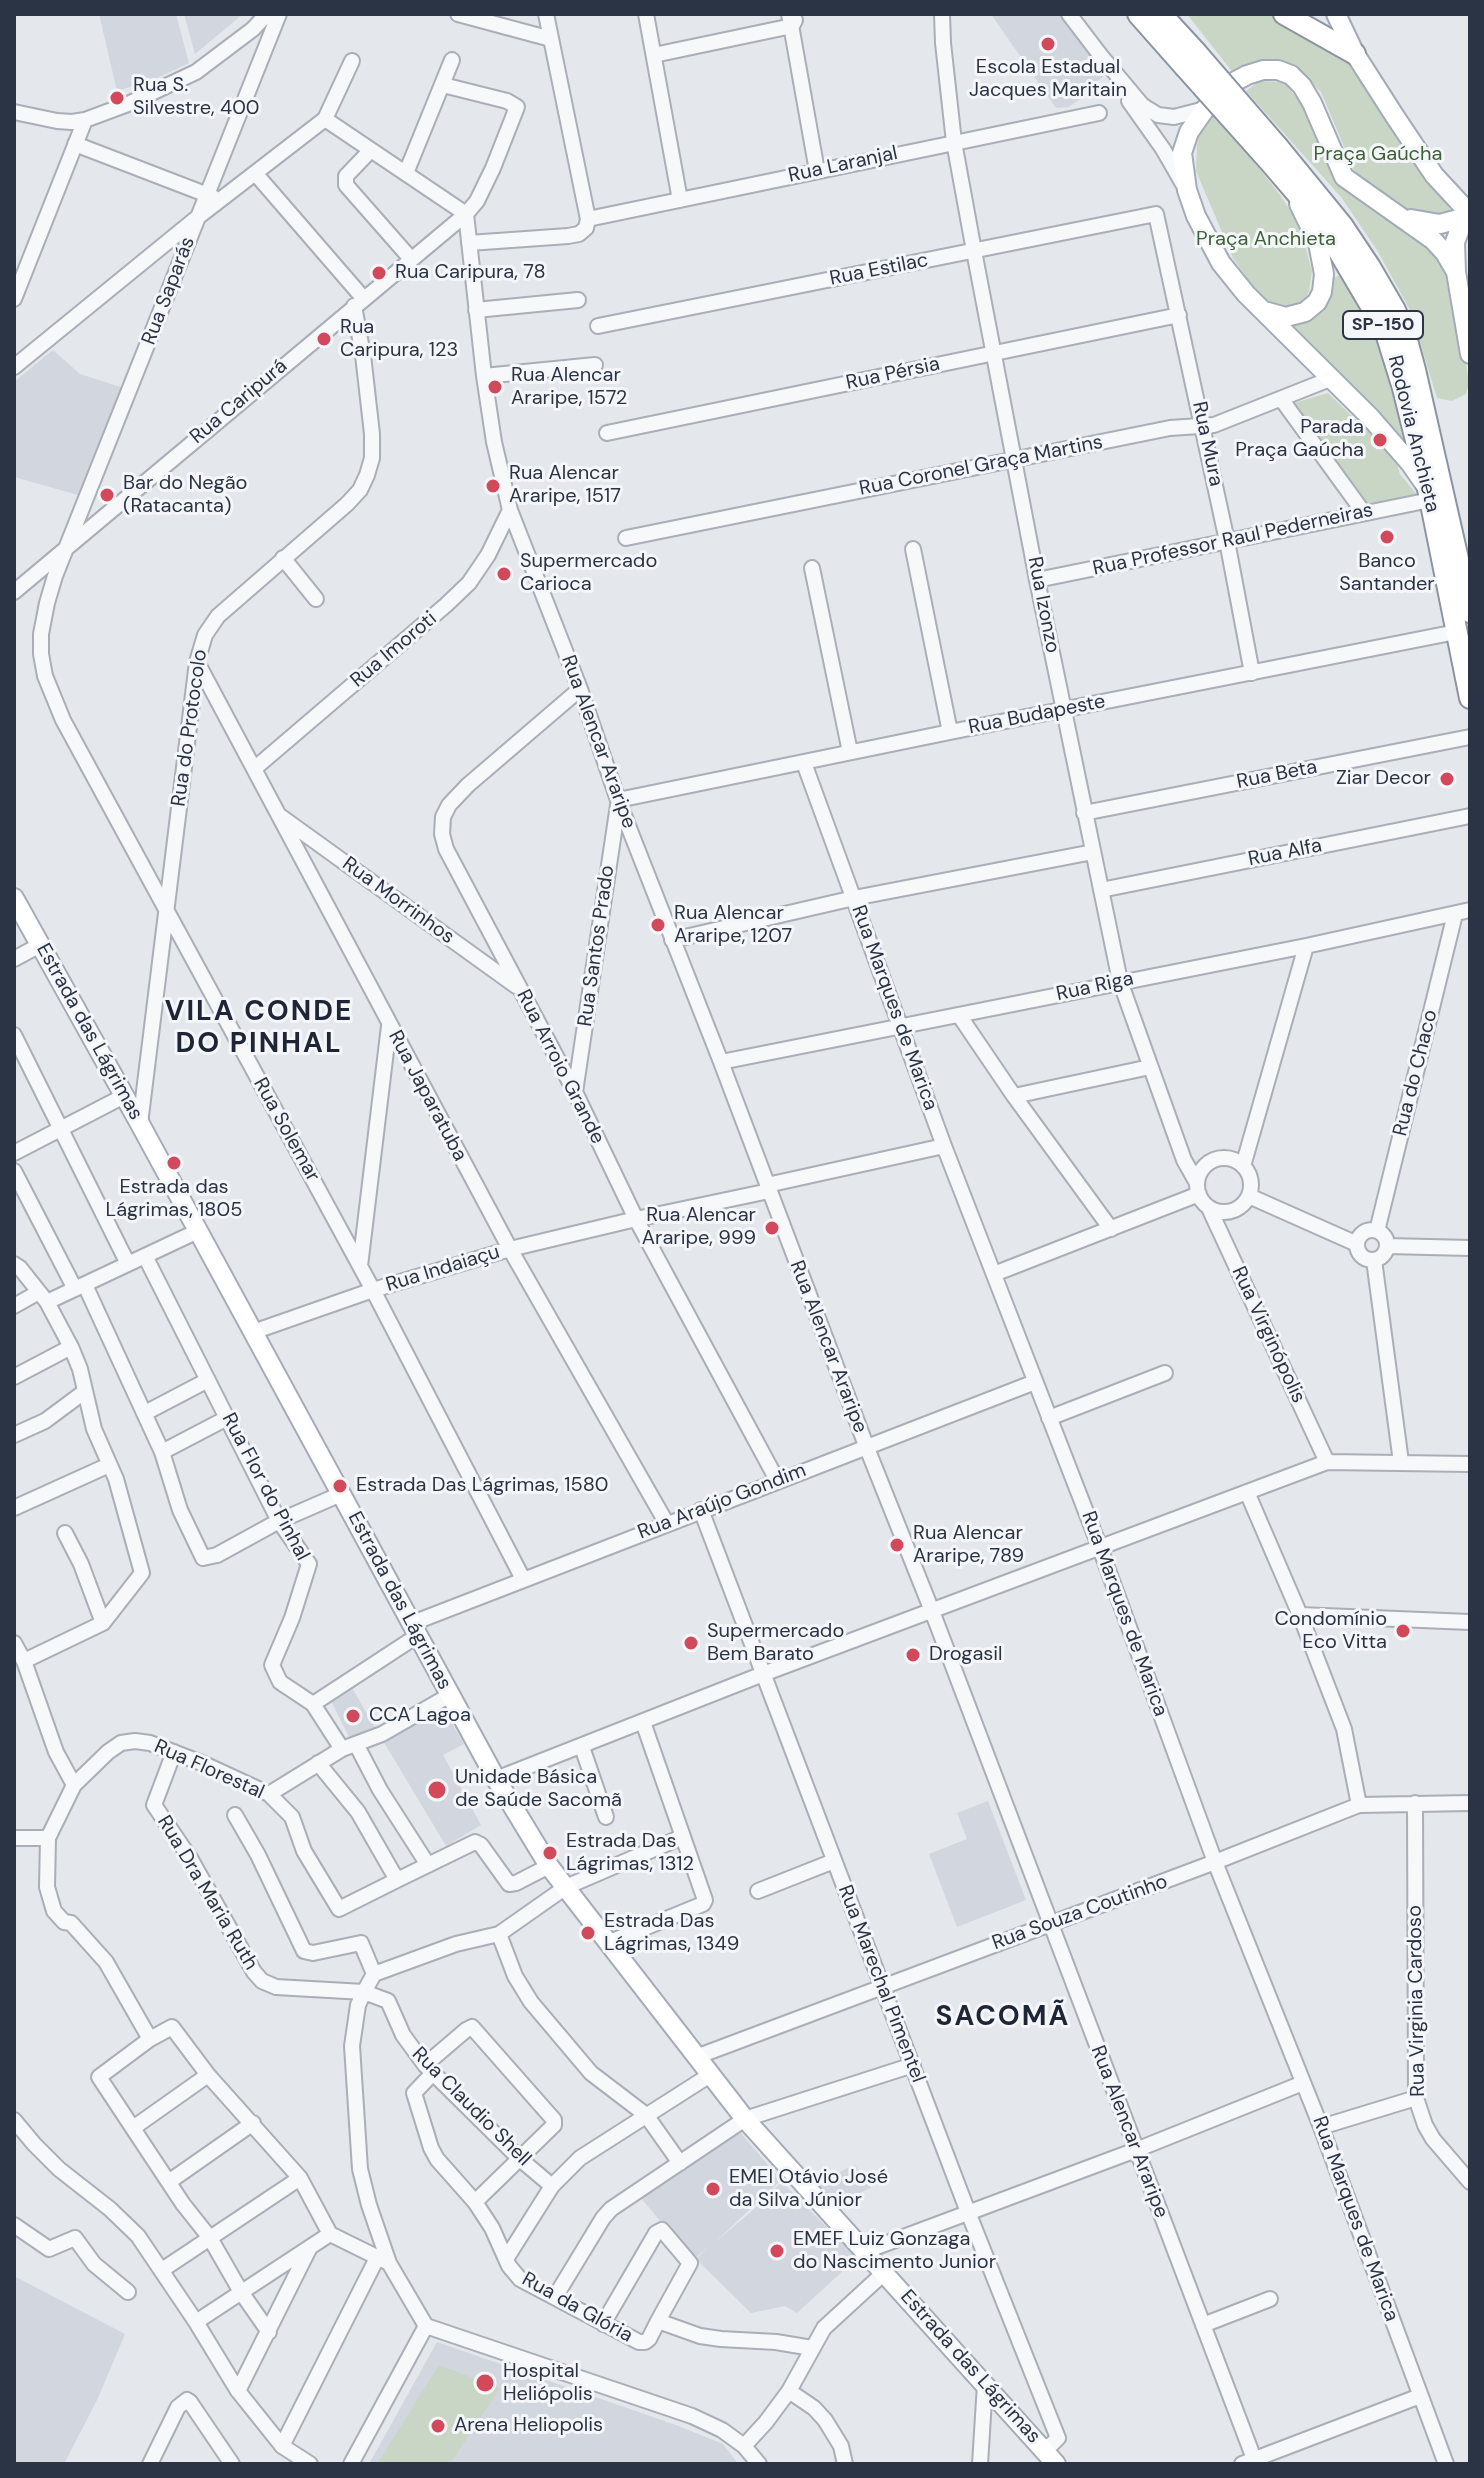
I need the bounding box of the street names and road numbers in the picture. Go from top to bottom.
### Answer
street label: Rua Laranjal [786,142,900,188]
street label: Rua Saparás [137,234,201,348]
street label: Rua Estilac [828,249,930,291]
road number: SP-150 [1343,311,1423,339]
street label: Rua Pérsia [844,352,942,396]
street label: Rodovia Anchieta [1382,353,1444,515]
street label: Rua Caripurá [186,354,292,450]
street label: Rua Mura [1186,399,1228,489]
street label: Rua Coronel Graça Martins [857,431,1105,501]
street label: Rua Professor Raul Pederneiras [1091,499,1375,581]
street label: Rua Izonzo [1022,555,1064,655]
street label: Rua Imoroti [346,607,442,693]
street label: Rua do Protocolo [167,648,213,808]
street label: Rua Alencar Araripe [555,652,641,832]
street label: Rua Budapeste [967,690,1107,740]
street label: Rua Beta [1235,755,1319,795]
street label: Rua Alfa [1246,834,1324,872]
street label: Rua Morrinhos [337,852,459,950]
street label: Rua Santos Prado [574,864,620,1028]
street label: Rua Marques de Marica [846,902,942,1114]
street label: Estrada das Lágrimas [30,940,148,1124]
street label: Rua Riga [1054,967,1136,1007]
street label: Rua Arroio Grande [511,986,609,1148]
street label: Rua do Chaco [1389,1007,1443,1139]
street label: Rua Japaratuba [382,1027,472,1165]
street label: Rua Solemar [248,1074,324,1186]
street label: Rua Indaiaçu [383,1240,503,1298]
street label: Rua Alencar Araripe [784,1257,872,1437]
street label: Rua Virginópolis [1226,1263,1310,1407]
street label: Rua Flor do Pinhal [216,1409,314,1565]
street label: Rua Araújo Gondim [634,1459,810,1545]
street label: Estrada das Lágrimas [342,1508,456,1694]
street label: Rua Marques de Marica [1076,1508,1172,1720]
street label: Rua Florestal [150,1735,268,1805]
street label: Rua Dra Maria Ruth [151,1812,263,1974]
street label: Rua Souza Coutinho [989,1870,1171,1956]
street label: Rua Marechal Pimentel [832,1882,930,2086]
street label: Rua Virginia Cardoso [1403,1905,1431,2097]
street label: Rua Claudio Shell [406,2042,536,2172]
street label: Rua Alencar Araripe [1085,2042,1173,2222]
street label: Rua Marques de Marica [1307,2113,1403,2325]
street label: Rua da Glória [517,2268,637,2348]
street label: Estrada das Lágrimas [895,2285,1045,2449]

